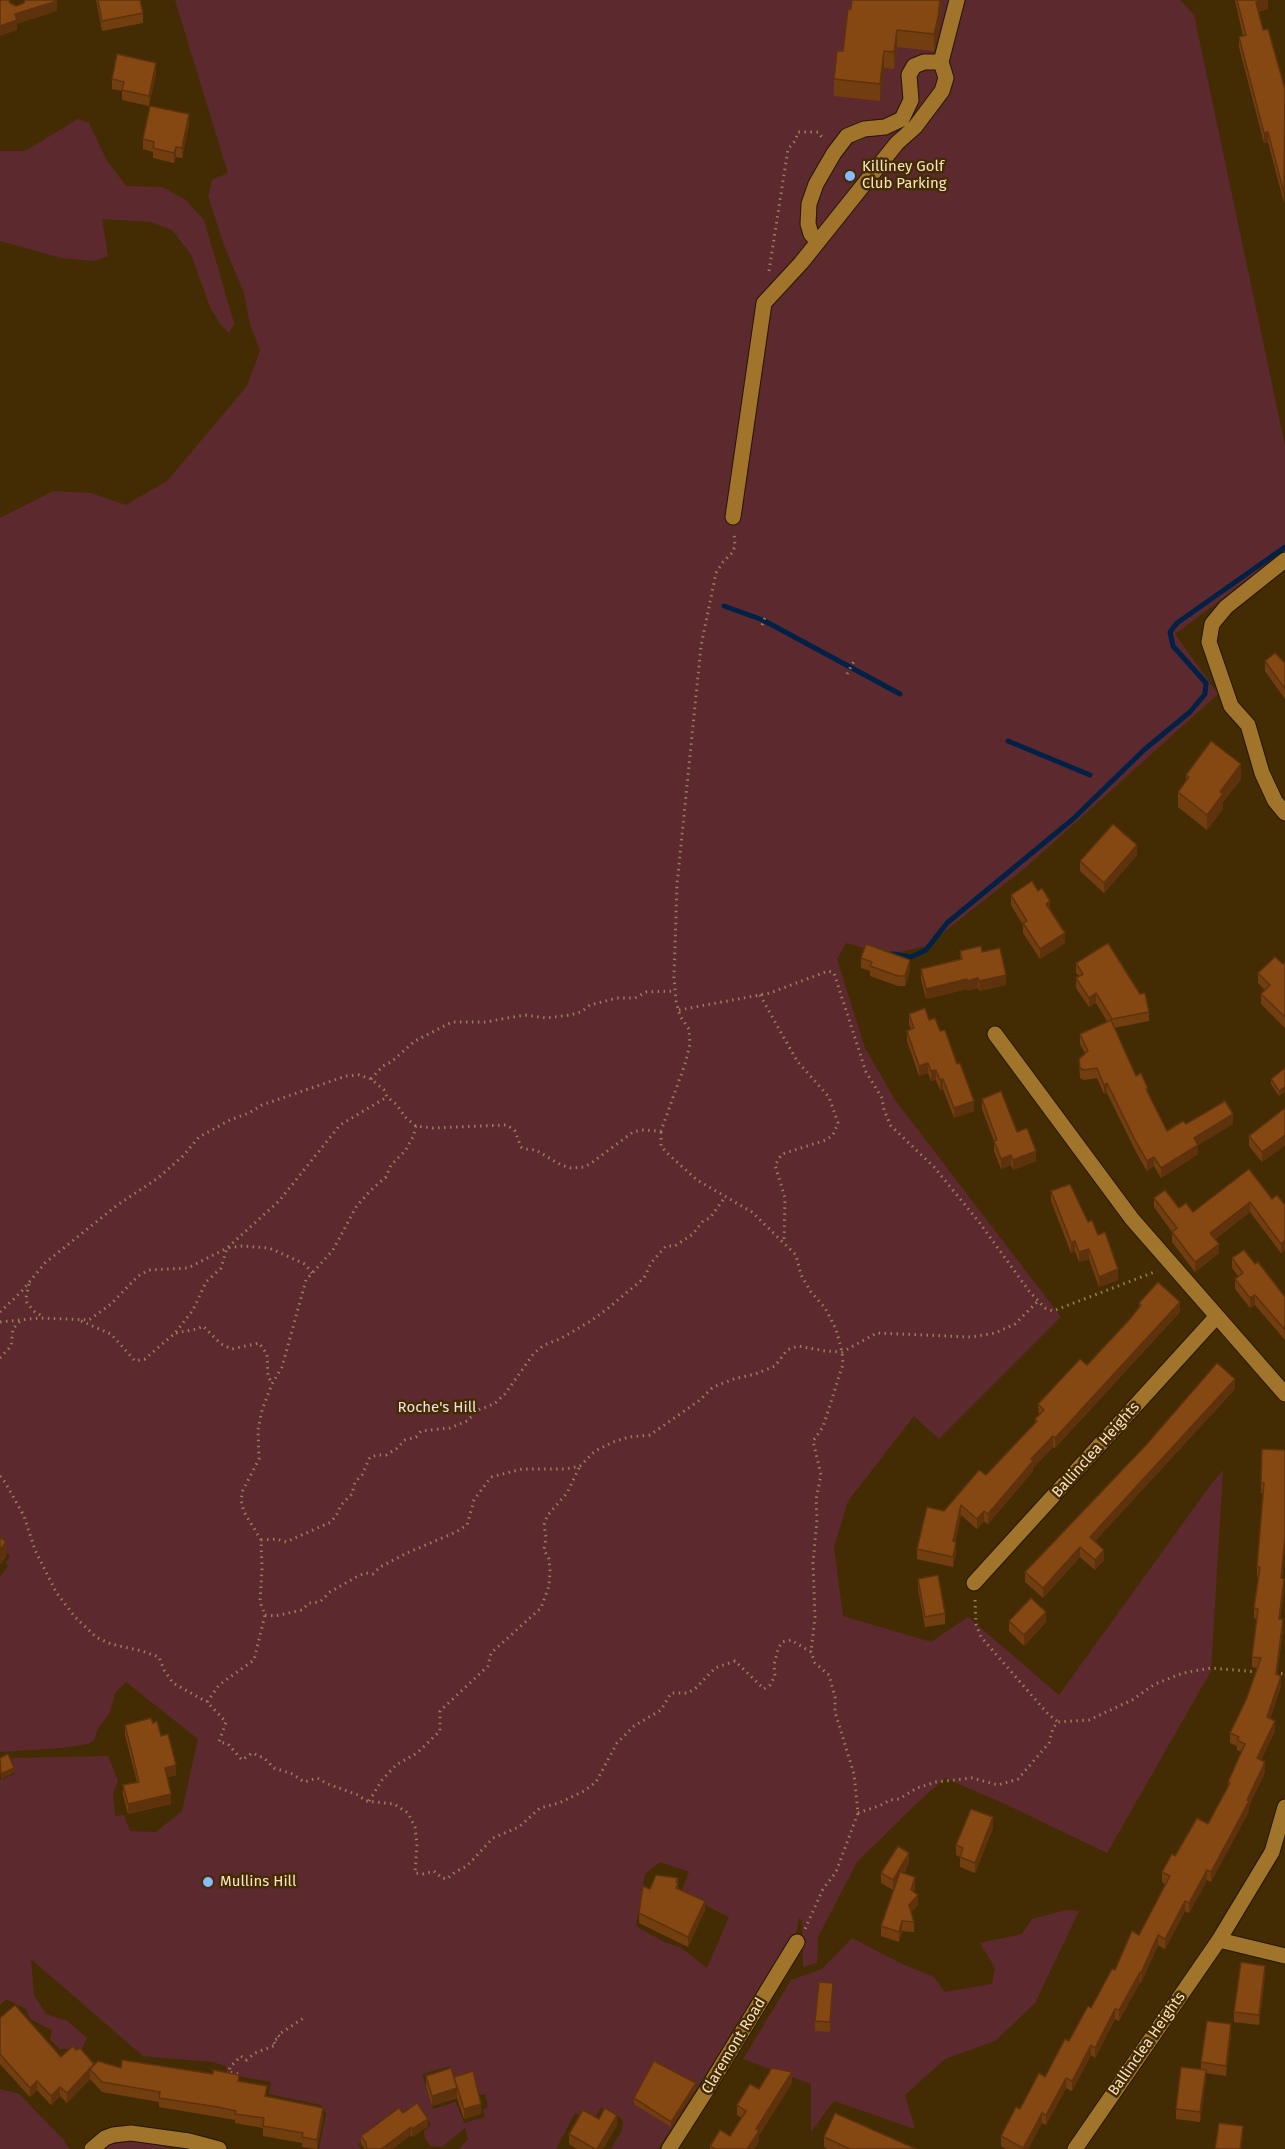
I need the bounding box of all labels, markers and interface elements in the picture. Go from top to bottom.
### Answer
place label: Killiney Golf Club Parking [862,158,947,193]
marker: Killiney Golf Club Parking [843,169,857,183]
park label: Roche's Hill [398,1399,476,1417]
street label: Ballinclea Heights [1048,1399,1144,1501]
place label: Mullins Hill [220,1873,296,1891]
marker: Mullins Hill [201,1875,215,1889]
street label: Ballinclea Heights [1105,1989,1189,2099]
street label: Claremont Road [698,1995,770,2097]

